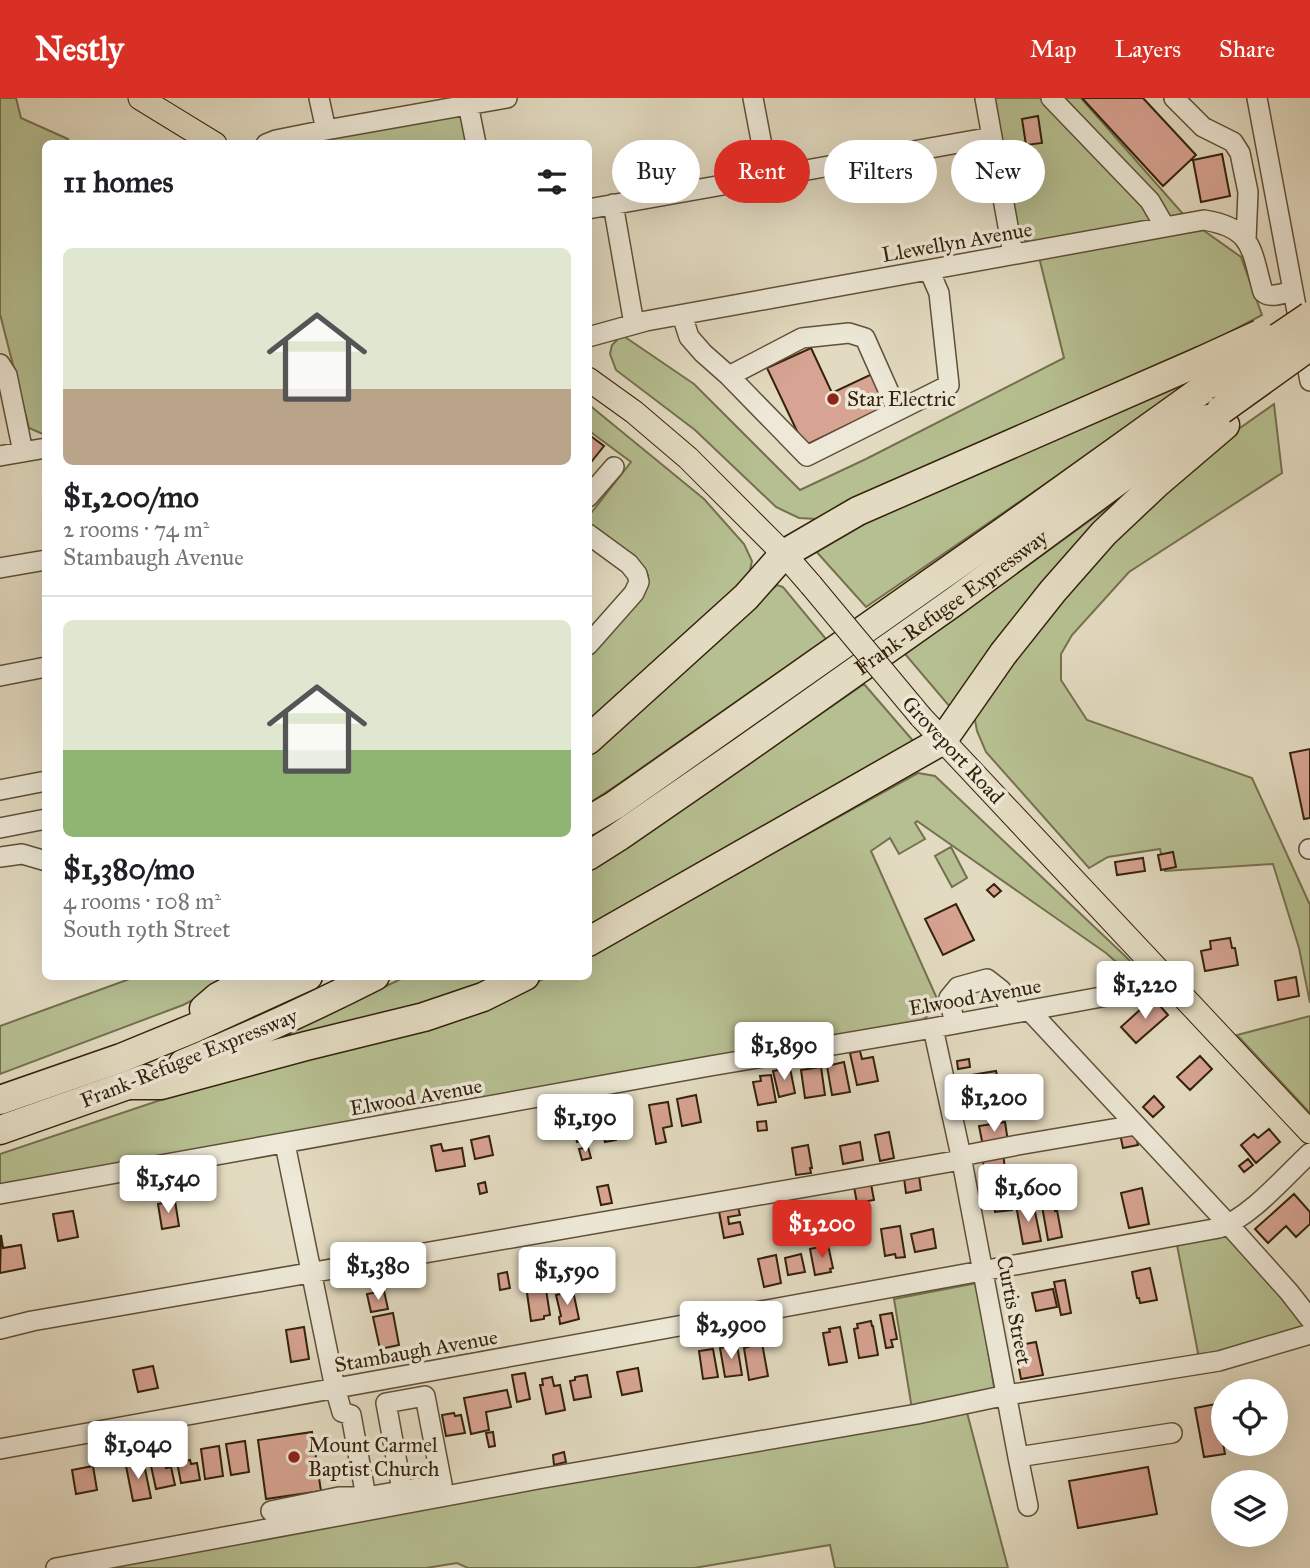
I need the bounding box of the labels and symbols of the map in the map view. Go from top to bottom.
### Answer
street label: Llewellyn Avenue [880,216,1034,268]
place label: Star Electric [847,386,956,412]
marker: Star Electric [825,391,841,407]
street label: Frank-Refugee Expressway [849,523,1054,681]
street label: Groveport Road [896,691,1010,810]
pin: $1,220 [1088,962,1202,1021]
street label: Elwood Avenue [907,973,1043,1021]
street label: Frank-Refugee Expressway [77,1002,302,1113]
pin: $1,890 [727,1023,841,1082]
street label: Elwood Avenue [348,1073,484,1121]
pin: $1,200 [937,1074,1051,1134]
pin: $1,190 [528,1094,642,1154]
pin: $1,540 [111,1156,225,1215]
pin: $1,600 [971,1164,1085,1224]
pin: $1,200 [765,1200,879,1260]
pin: $1,380 [321,1242,435,1302]
pin: $1,590 [510,1248,624,1307]
street label: Curtis Street [991,1253,1037,1367]
pin: $2,900 [674,1302,788,1361]
street label: Stambaugh Avenue [332,1324,500,1378]
pin: $1,040 [81,1422,195,1481]
place label: Mount Carmel Baptist Church [308,1432,440,1482]
marker: Mount Carmel Baptist Church [286,1449,302,1465]

